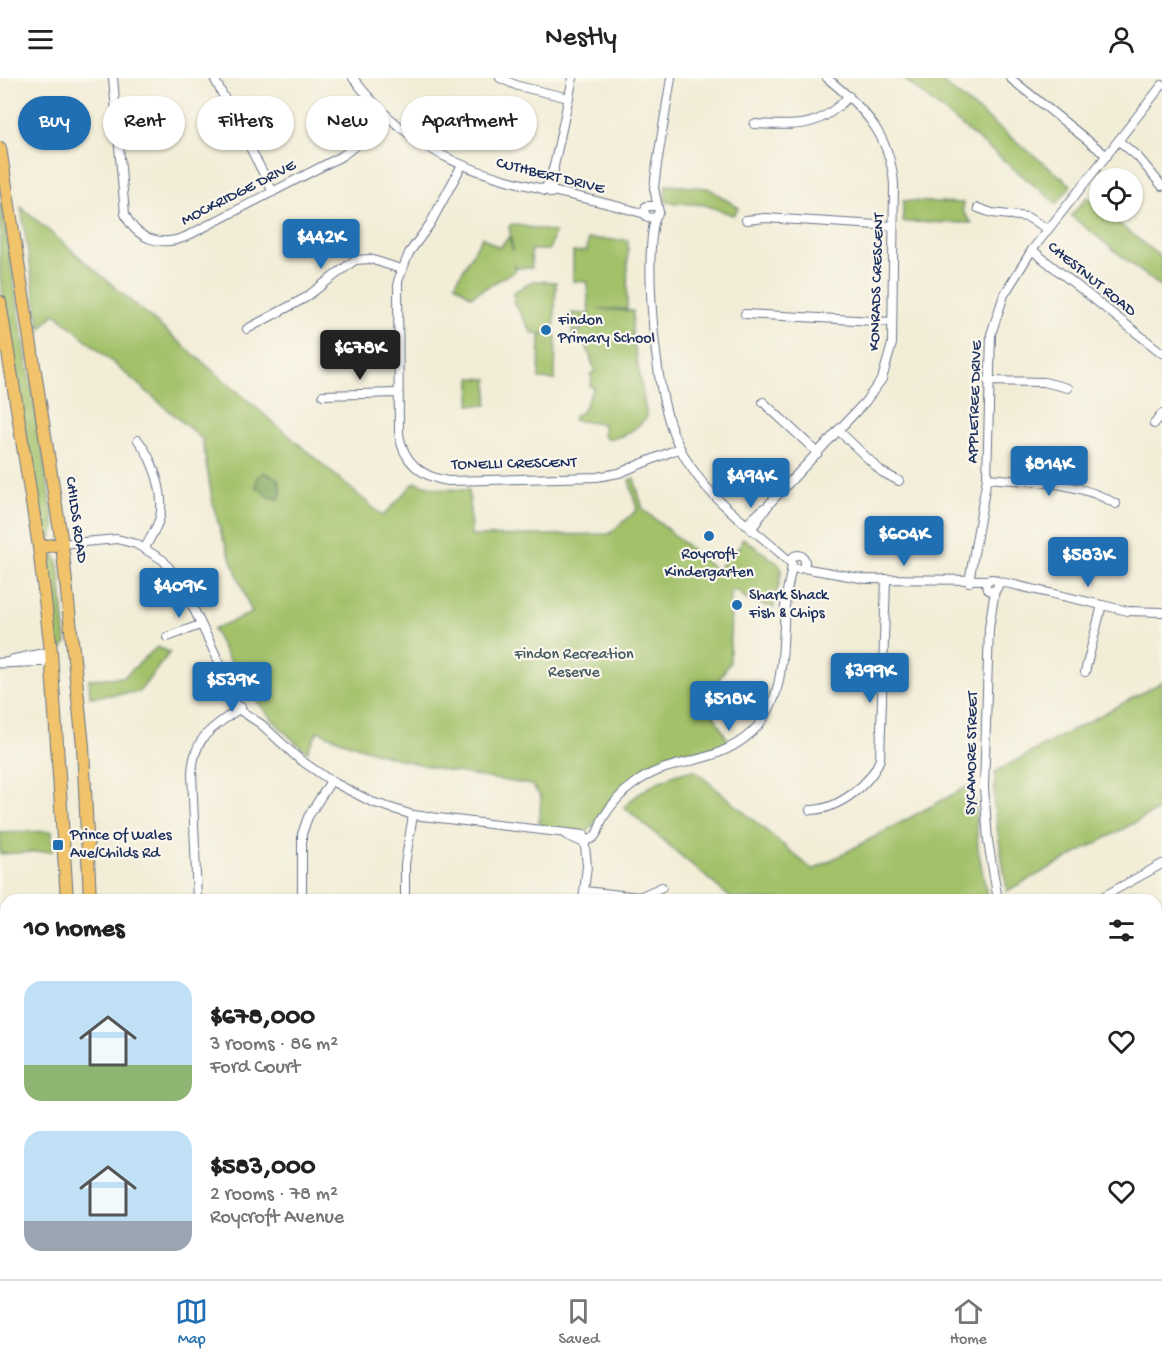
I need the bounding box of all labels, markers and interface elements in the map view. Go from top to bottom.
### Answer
icon: menu [24,23,57,56]
text: Nestly [545,23,617,55]
icon: person [1105,23,1138,56]
chip: Buy [18,96,91,150]
chip: Rent [103,96,185,150]
chip: Filters [197,96,294,150]
chip: New [306,96,389,150]
chip: Apartment [401,96,537,150]
street label: CUTHBERT DRIVE [494,154,607,200]
street label: MOCKRIDGE DRIVE [178,156,300,231]
map controls [1089,168,1143,222]
button: locate [1089,168,1143,222]
street label: KONRADS CRESCENT [866,212,890,351]
pin: $442K [279,219,363,270]
text: $442K [297,227,345,250]
street label: CHESTNUT ROAD [1043,238,1140,322]
place label: Findon Primary School [557,312,655,349]
marker: Findon Primary School [539,323,553,337]
pin: $678K [318,330,402,381]
text: $678K [334,338,386,361]
street label: APPLETREE DRIVE [964,339,988,464]
pin: $814K [1007,446,1091,497]
street label: TONELLI CRESCENT [450,454,578,476]
text: $814K [1025,454,1073,477]
pin: $494K [709,458,793,509]
text: $494K [727,466,775,489]
street label: CHILDS ROAD [60,476,91,565]
pin: $604K [862,516,946,567]
text: $604K [879,524,929,547]
marker: Roycroft Kindergarten [702,529,716,543]
pin: $583K [1046,537,1130,588]
text: $583K [1062,545,1114,568]
place label: Roycroft Kindergarten [664,546,754,583]
pin: $409K [137,568,221,619]
text: $409K [154,576,204,599]
place label: Shark Shack Fish & Chips [748,587,830,624]
marker: Shark Shack Fish & Chips [730,598,744,612]
park label: Findon Recreation Reserve [513,646,634,683]
pin: $399K [828,653,912,704]
text: $399K [845,661,895,684]
pin: $539K [190,662,274,713]
text: $539K [207,670,257,693]
pin: $518K [687,681,771,732]
text: $518K [704,689,754,712]
street label: SYCAMORE STREET [962,690,984,815]
place label: Prince Of Wales Ave/Childs Rd [69,827,173,864]
marker: Prince Of Wales Ave/Childs Rd [51,838,65,852]
icon: filters [1105,914,1138,947]
text: 10 homes [24,915,124,946]
text: $678,000 [210,1003,315,1034]
icon: home [72,1005,144,1077]
icon: heart [1105,1025,1138,1058]
text: 3 rooms · 86 m² [210,1034,338,1057]
text: Ford Court [210,1057,300,1080]
text: $583,000 [210,1153,316,1184]
icon: home [72,1155,144,1227]
icon: heart [1105,1175,1138,1208]
text: 2 rooms · 78 m² [210,1184,338,1207]
text: Roycroft Avenue [210,1207,344,1230]
tab: Map [175,1295,208,1350]
tab: Saved [558,1295,599,1350]
tab: Home [950,1295,987,1350]

